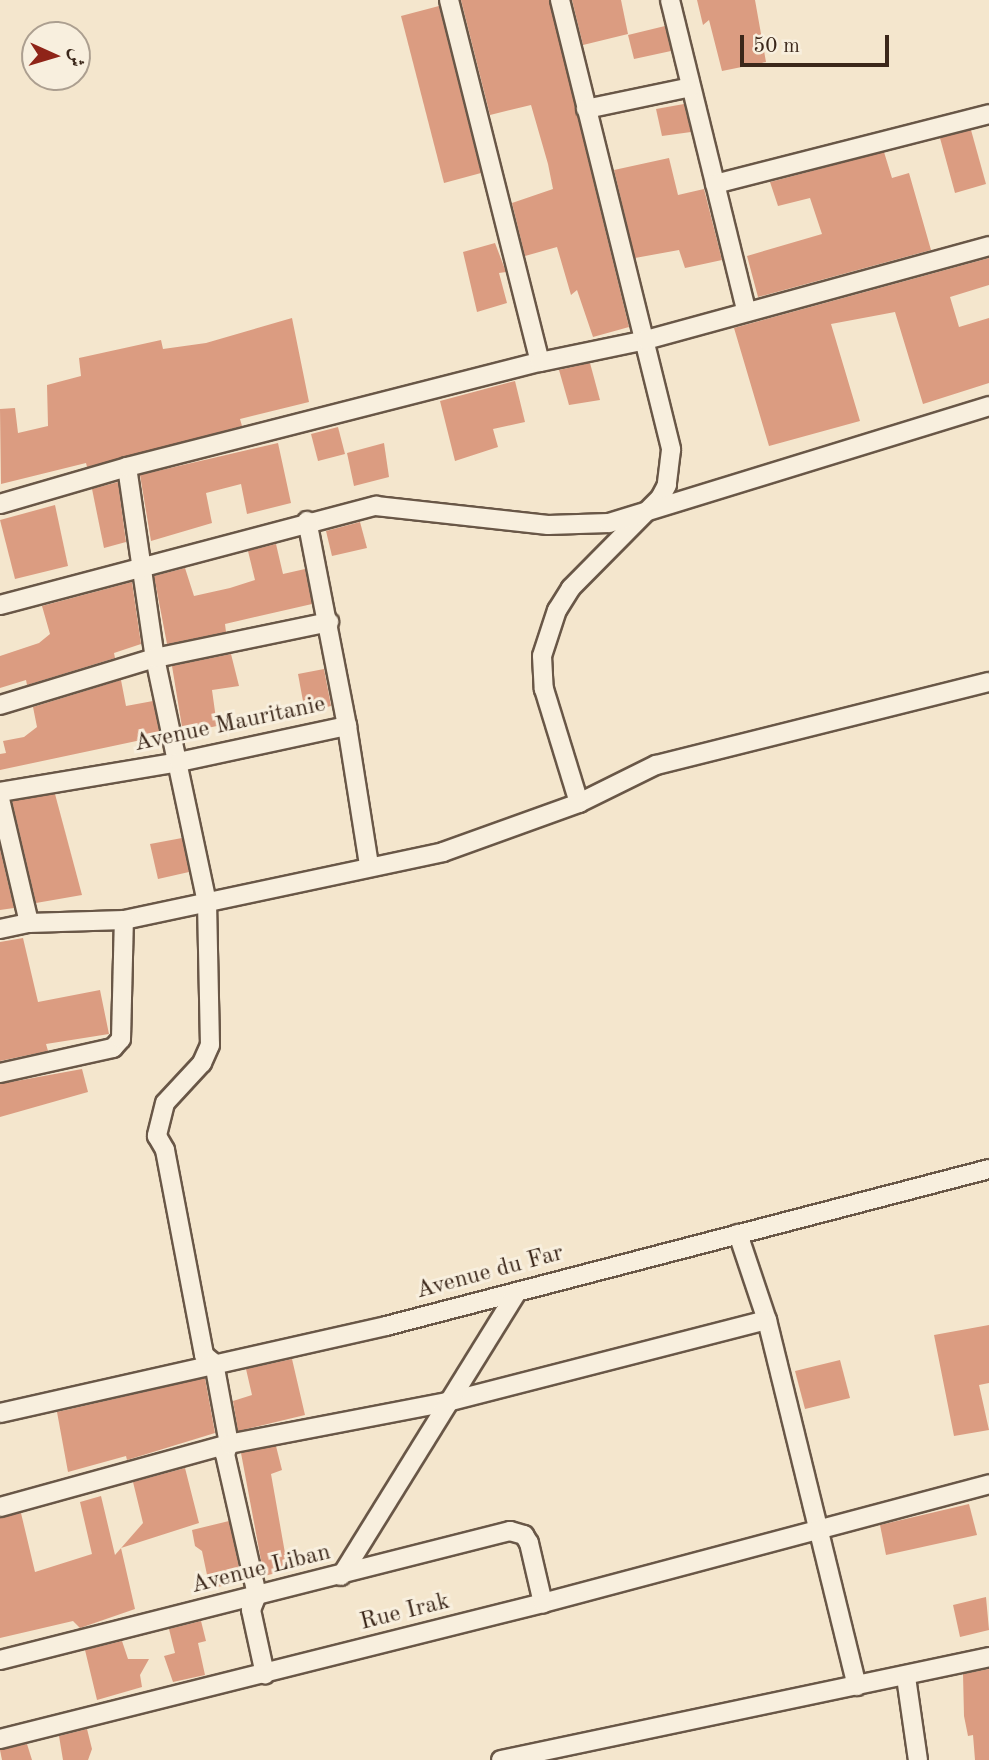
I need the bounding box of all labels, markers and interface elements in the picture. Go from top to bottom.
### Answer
north arrow [21,21,91,91]
scale bar [744,21,893,65]
text: 50 m [753,36,800,57]
text: ش [65,47,86,67]
street label: Avenue Mauritanie [132,691,328,759]
street label: Avenue du Far [413,1239,567,1307]
street label: Avenue Liban [188,1539,334,1601]
street label: Rue Irak [357,1588,453,1638]

